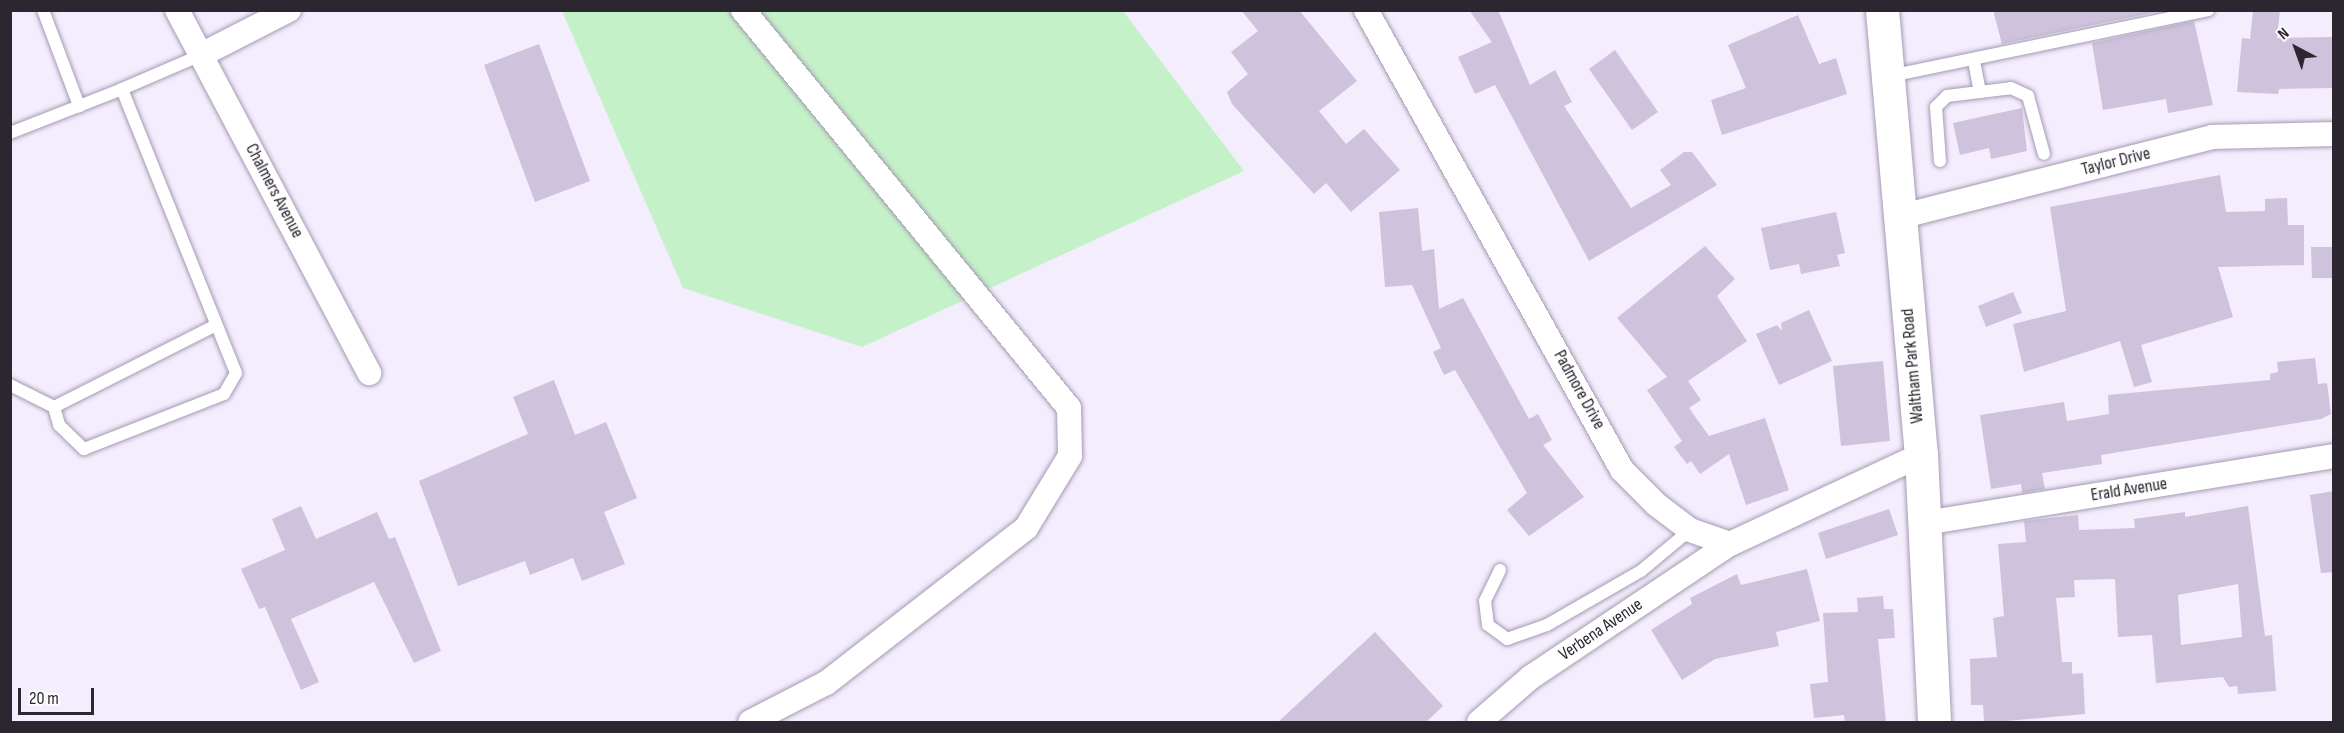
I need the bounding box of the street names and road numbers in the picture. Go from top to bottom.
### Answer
street label: Chalmers Avenue [240,140,308,242]
street label: Taylor Drive [2079,143,2153,181]
street label: Waltham Park Road [1897,308,1929,424]
street label: Padmore Drive [1548,347,1610,433]
street label: Erald Avenue [2089,473,2169,507]
street label: Verbena Avenue [1555,594,1647,666]

